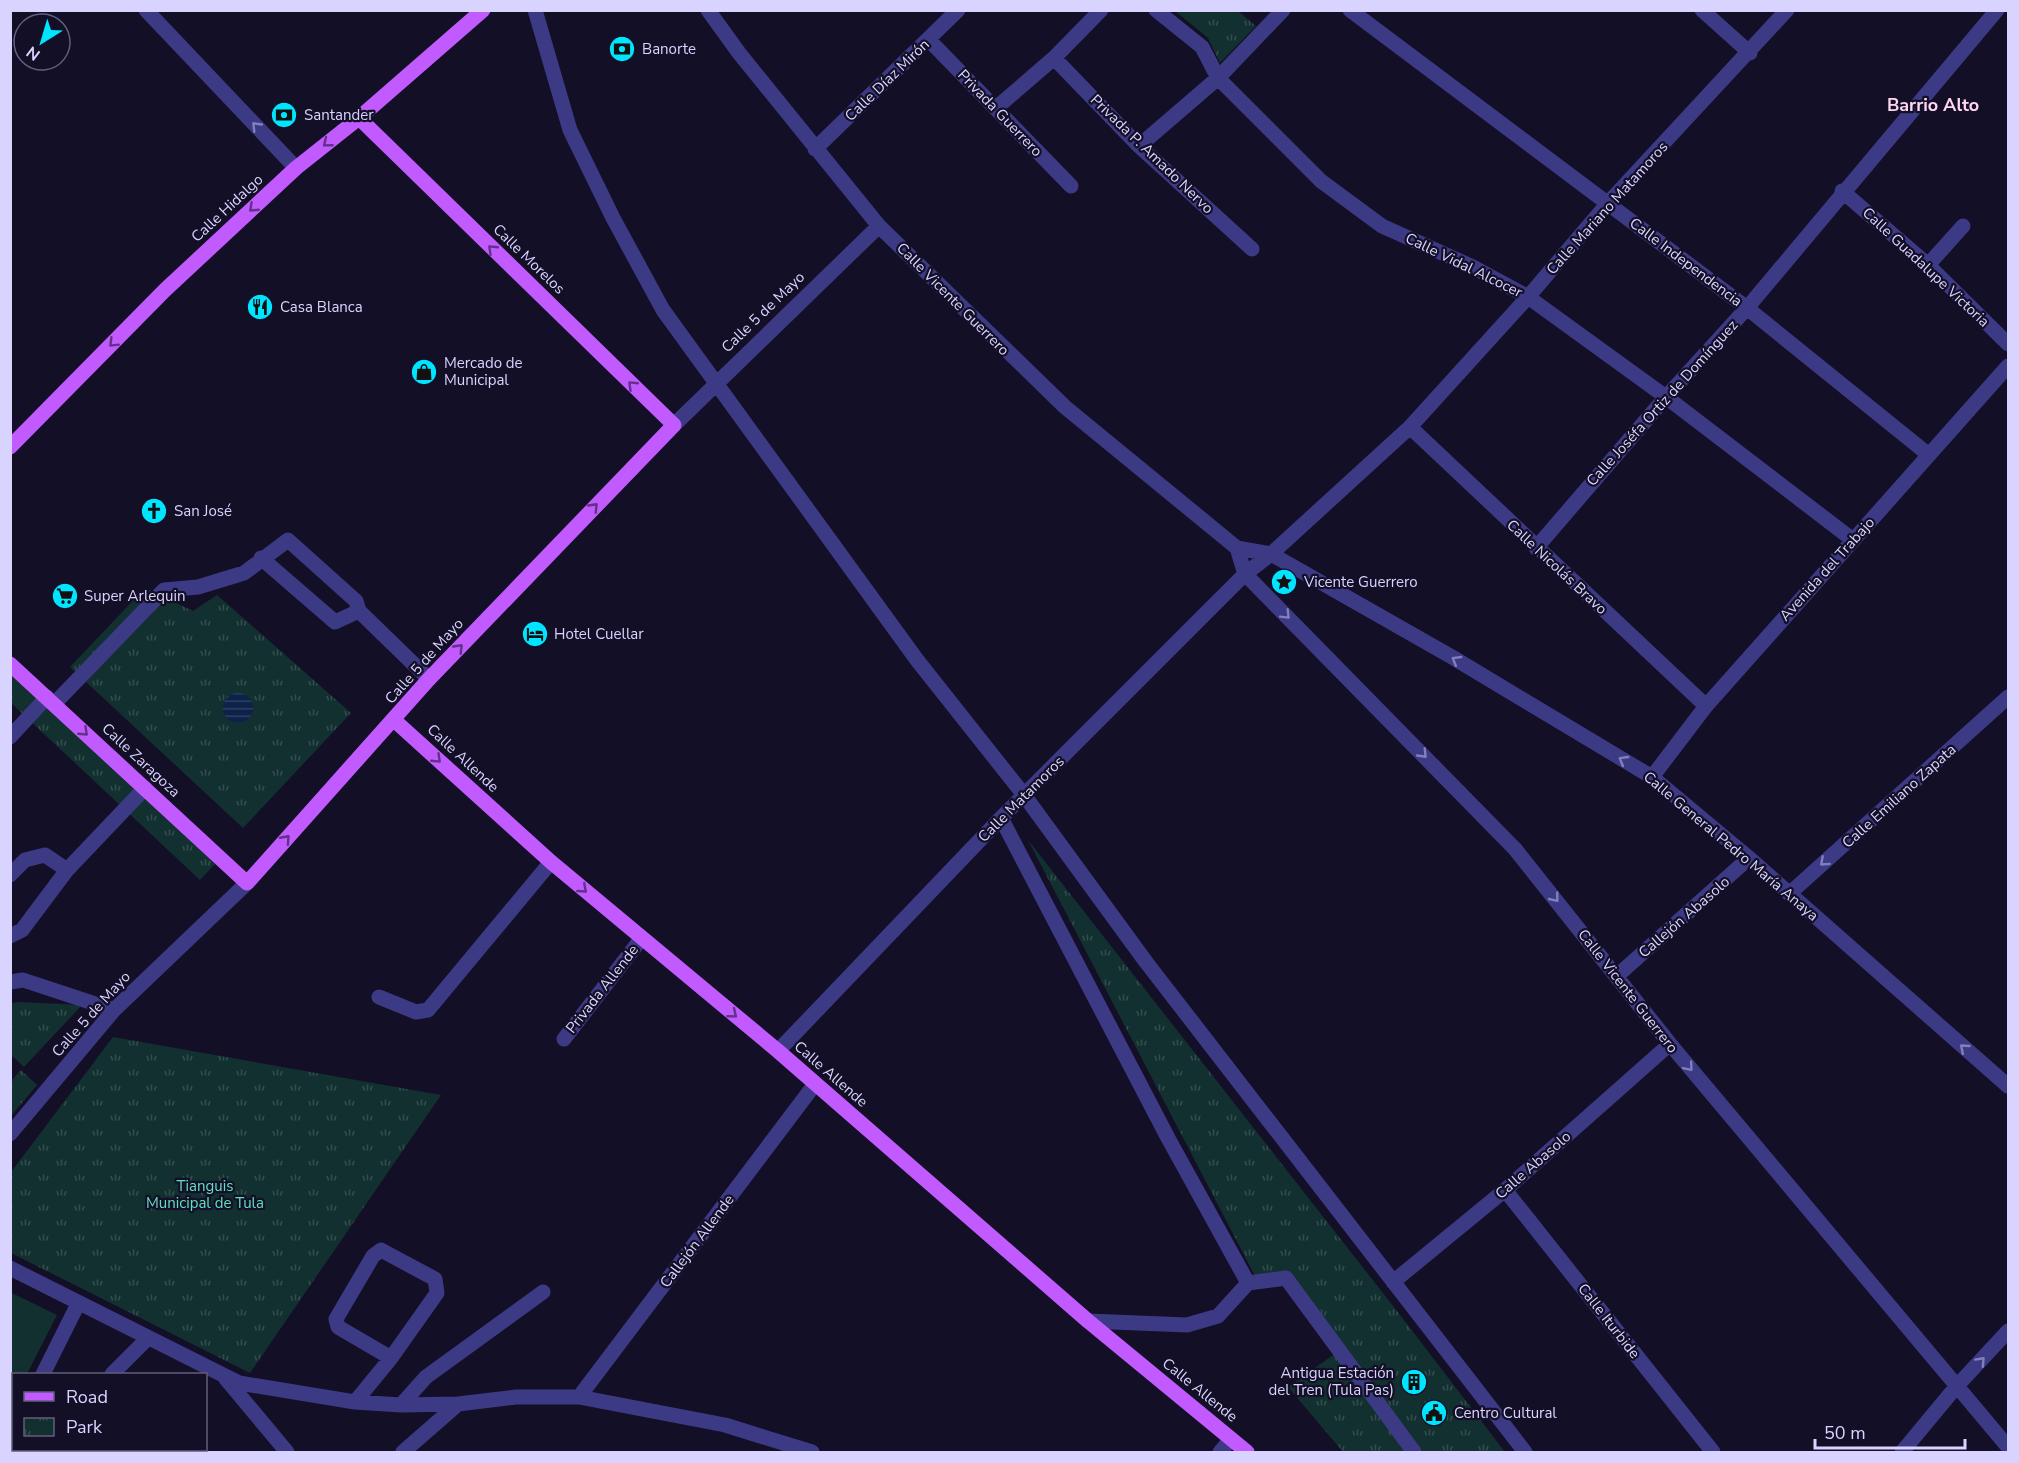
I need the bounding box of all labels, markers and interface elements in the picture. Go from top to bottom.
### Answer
north arrow [12,12,72,72]
bank icon: Banorte [607,34,637,64]
street label: Calle Díaz Mirón [840,35,934,125]
place label: Banorte [642,39,696,59]
text: N [22,41,45,66]
street label: Privada Guerrero [953,65,1047,161]
street label: Privada P. Amado Nervo [1086,90,1218,218]
district label: Barrio Alto [1887,93,1979,117]
bank icon: Santander [269,100,299,130]
place label: Santander [304,105,374,125]
one-way arrow [252,122,263,133]
one-way arrow [323,136,334,147]
street label: Calle Mariano Matamoros [1542,137,1672,279]
street label: Calle Hidalgo [187,169,267,247]
one-way arrow [249,201,260,212]
street label: Calle Guadalupe Victoria [1858,203,1994,331]
street label: Calle Independencia [1626,213,1746,311]
street label: Calle Morelos [489,220,569,298]
street label: Calle Vidal Alcocer [1402,228,1526,302]
street label: Calle Vicente Guerrero [892,238,1014,360]
one-way arrow [489,245,500,256]
street label: Calle 5 de Mayo [717,267,809,357]
restaurant icon: Casa Blanca [245,292,275,322]
place label: Casa Blanca [280,297,363,317]
street label: Calle Joséfa Ortiz de Domínguez [1582,316,1742,490]
one-way arrow [109,336,120,347]
place label: Mercado de Municipal [444,353,523,390]
shop icon: Mercado de Municipal [409,357,439,387]
one-way arrow [628,381,639,392]
church icon: San José [139,496,169,526]
place label: San José [174,501,232,521]
one-way arrow [587,504,598,515]
street label: Avenida del Trabajo [1775,513,1879,625]
street label: Calle Nicolás Bravo [1502,515,1612,619]
place icon: Vicente Guerrero [1269,567,1299,597]
place label: Vicente Guerrero [1303,572,1418,592]
supermarket icon: Super Arlequin [50,581,80,611]
place label: Super Arlequin [84,586,185,606]
one-way arrow [1279,609,1290,619]
street label: Calle 5 de Mayo [380,614,468,708]
hotel icon: Hotel Cuellar [520,619,550,649]
place label: Hotel Cuellar [554,624,644,644]
one-way arrow [451,644,462,655]
one-way arrow [1452,655,1462,667]
street label: Calle Zaragoza [98,719,184,801]
street label: Calle Allende [423,720,503,796]
one-way arrow [77,725,88,736]
street label: Calle Emiliano Zapata [1838,740,1960,852]
one-way arrow [1416,748,1427,758]
street label: Calle Matamoros [973,751,1069,847]
one-way arrow [430,752,441,763]
one-way arrow [1619,755,1629,767]
street label: Calle General Pedro María Anaya [1639,767,1823,925]
one-way arrow [279,836,290,846]
one-way arrow [1821,855,1831,866]
street label: Callejón Abasolo [1634,872,1734,962]
one-way arrow [576,882,587,893]
one-way arrow [1547,891,1558,902]
street label: Calle Vicente Guerrero [1573,925,1683,1057]
street label: Privada Allende [561,941,643,1037]
street label: Calle 5 de Mayo [47,967,135,1061]
one-way arrow [726,1007,737,1018]
street label: Calle Allende [790,1036,872,1112]
one-way arrow [1961,1044,1971,1055]
one-way arrow [1682,1060,1693,1071]
street label: Calle Abasolo [1491,1127,1575,1203]
park label: Tianguis Municipal de Tula [146,1176,264,1213]
street label: Callejón Allende [655,1190,739,1292]
street label: Calle Iturbide [1573,1279,1645,1363]
street label: Calle Allende [1158,1353,1242,1427]
one-way arrow [1974,1357,1985,1367]
place label: Antigua Estación del Tren (Tula Pas) [1268,1363,1394,1400]
building icon: Antigua Estación del Tren (Tula Pas) [1399,1367,1429,1397]
legend [12,1373,207,1451]
text: Road [66,1385,108,1409]
public building icon: Centro Cultural [1419,1398,1449,1428]
place label: Centro Cultural [1454,1403,1557,1423]
scale bar [1815,1412,1965,1450]
text: Park [66,1415,103,1439]
text: 50 m [1824,1421,1866,1445]

